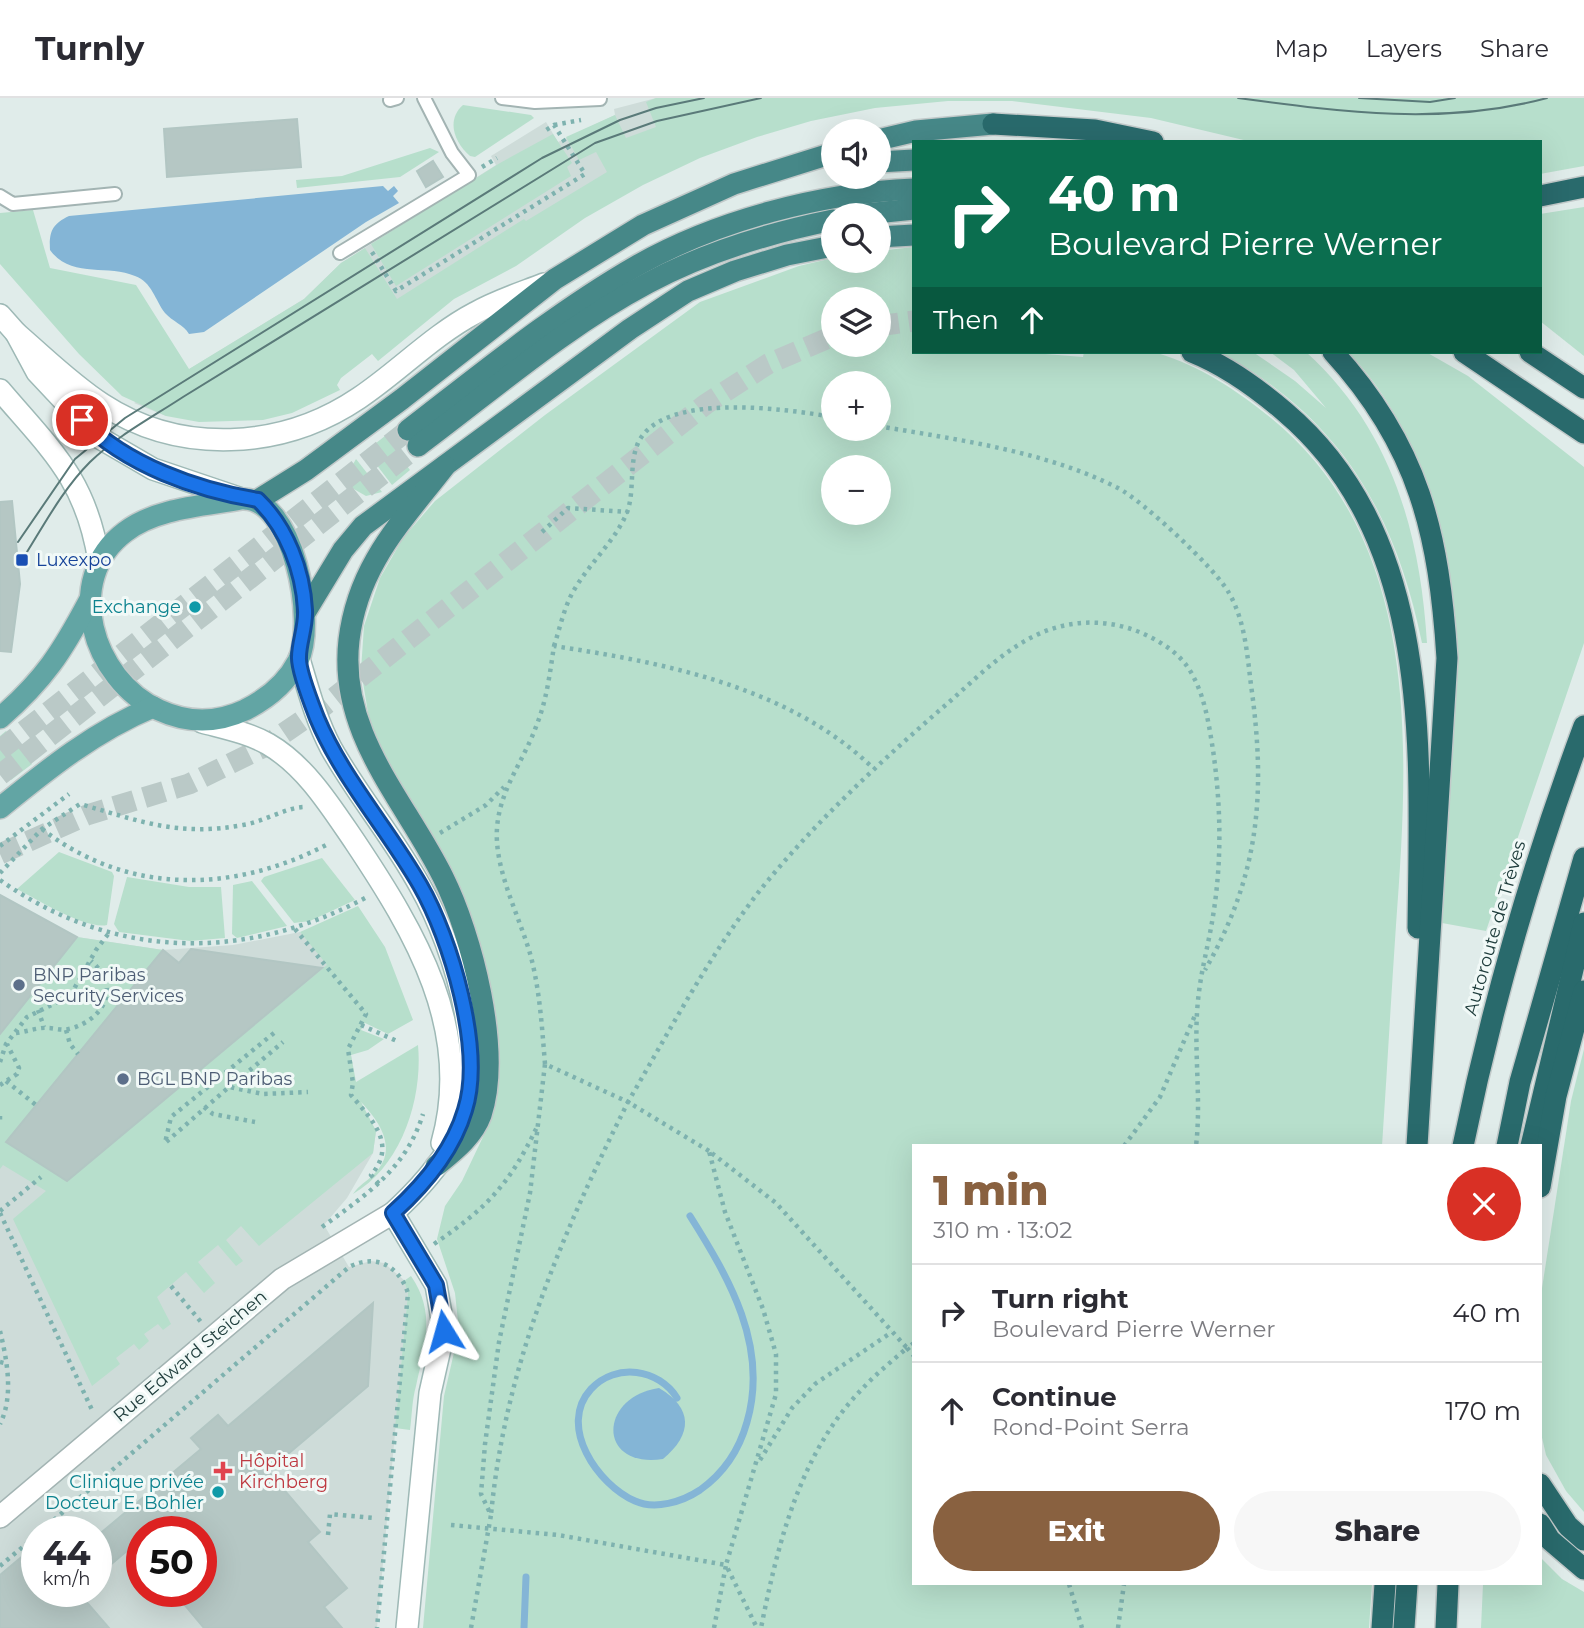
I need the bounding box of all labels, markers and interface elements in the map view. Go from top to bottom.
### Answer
text: Turnly [35,28,144,68]
text: Map [1274,34,1328,63]
text: Layers [1366,34,1442,63]
text: Share [1480,34,1549,63]
map controls [821,119,891,525]
button: sound [821,119,891,189]
text: 40 m [1048,164,1180,223]
icon: right [933,168,1024,259]
button: search [821,203,891,273]
text: Boulevard Pierre Werner [1048,224,1443,263]
button: layers [821,287,891,357]
icon: ahead [1013,301,1051,339]
text: Then [933,304,999,336]
button: + [821,371,891,441]
pin [52,390,112,450]
icon: arrive [63,401,101,439]
button: − [821,455,891,525]
place label: Luxexpo [36,549,112,571]
marker: Luxexpo [14,552,30,568]
place label: Exchange [92,596,181,618]
marker: Exchange [187,599,203,615]
street label: Autoroute de Trèves [1460,838,1531,1018]
place label: BNP Paribas Security Services [33,964,184,1007]
marker: BNP Paribas Security Services [11,977,27,993]
place label: BGL BNP Paribas [137,1068,293,1090]
marker: BGL BNP Paribas [115,1071,131,1087]
text: 1 min [933,1164,1049,1216]
button: close [1447,1167,1521,1241]
text: 310 m · 13:02 [933,1216,1072,1244]
text: Turn right [992,1283,1128,1315]
street label: Rue Edward Steichen [109,1285,271,1427]
position arrow [407,1294,481,1368]
icon: right [933,1294,971,1332]
text: 40 m [1452,1297,1521,1329]
text: Boulevard Pierre Werner [992,1315,1276,1343]
text: Continue [992,1381,1117,1413]
icon: ahead [933,1392,971,1430]
text: 170 m [1445,1395,1521,1427]
text: Rond-Point Serra [992,1413,1190,1441]
place label: Hôpital Kirchberg [239,1450,328,1493]
marker: Hôpital Kirchberg [213,1461,233,1481]
place label: Clinique privée Docteur E. Bohler [45,1471,204,1514]
marker: Clinique privée Docteur E. Bohler [210,1484,226,1500]
button: Exit [933,1491,1220,1571]
button: Share [1234,1491,1521,1571]
speed limit sign: 50 [126,1516,217,1607]
text: 44 [42,1531,91,1574]
text: km/h [42,1568,91,1590]

